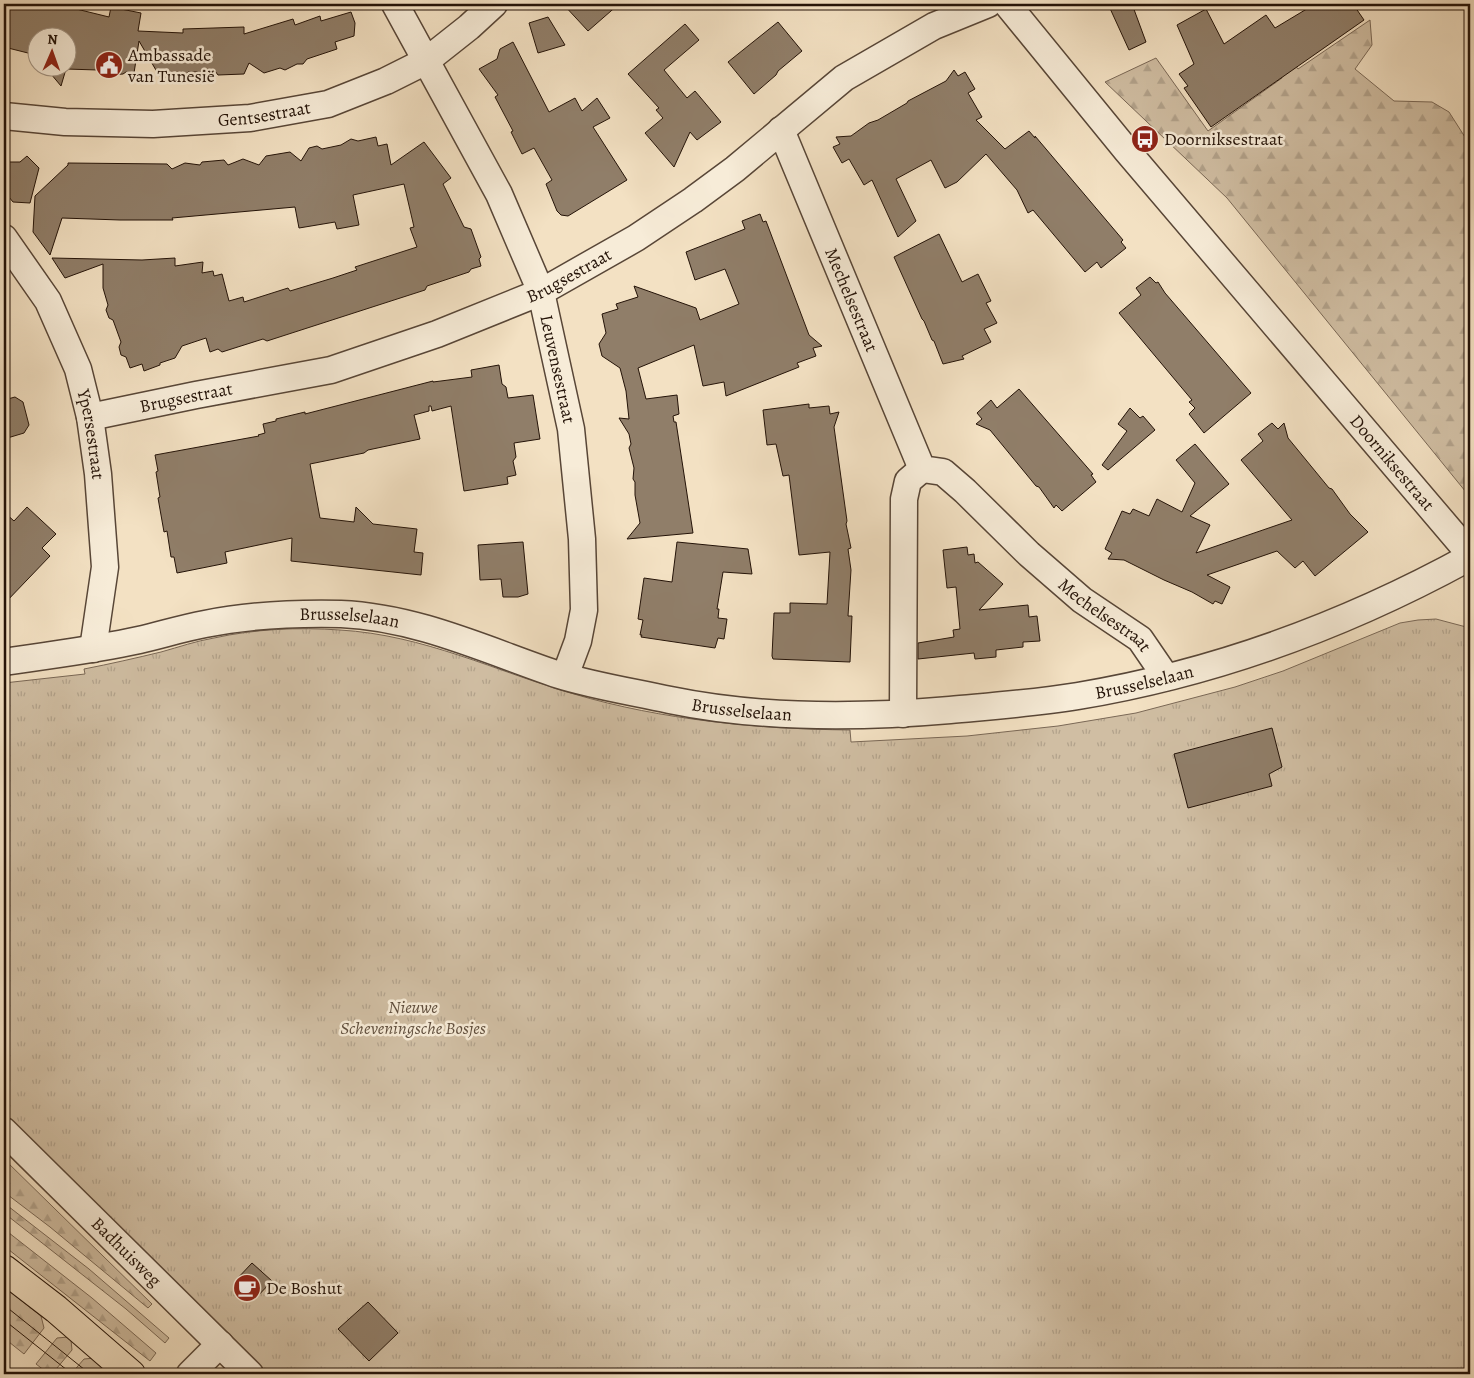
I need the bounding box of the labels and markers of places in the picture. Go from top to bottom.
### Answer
place label: Ambassade van Tunesië [127,43,215,88]
public building icon: Ambassade van Tunesië [94,50,124,80]
bus stop icon: Doorniksestraat [1130,124,1160,154]
place label: Doorniksestraat [1164,127,1283,151]
cafe icon: De Boshut [232,1273,262,1303]
place label: De Boshut [266,1276,342,1300]

